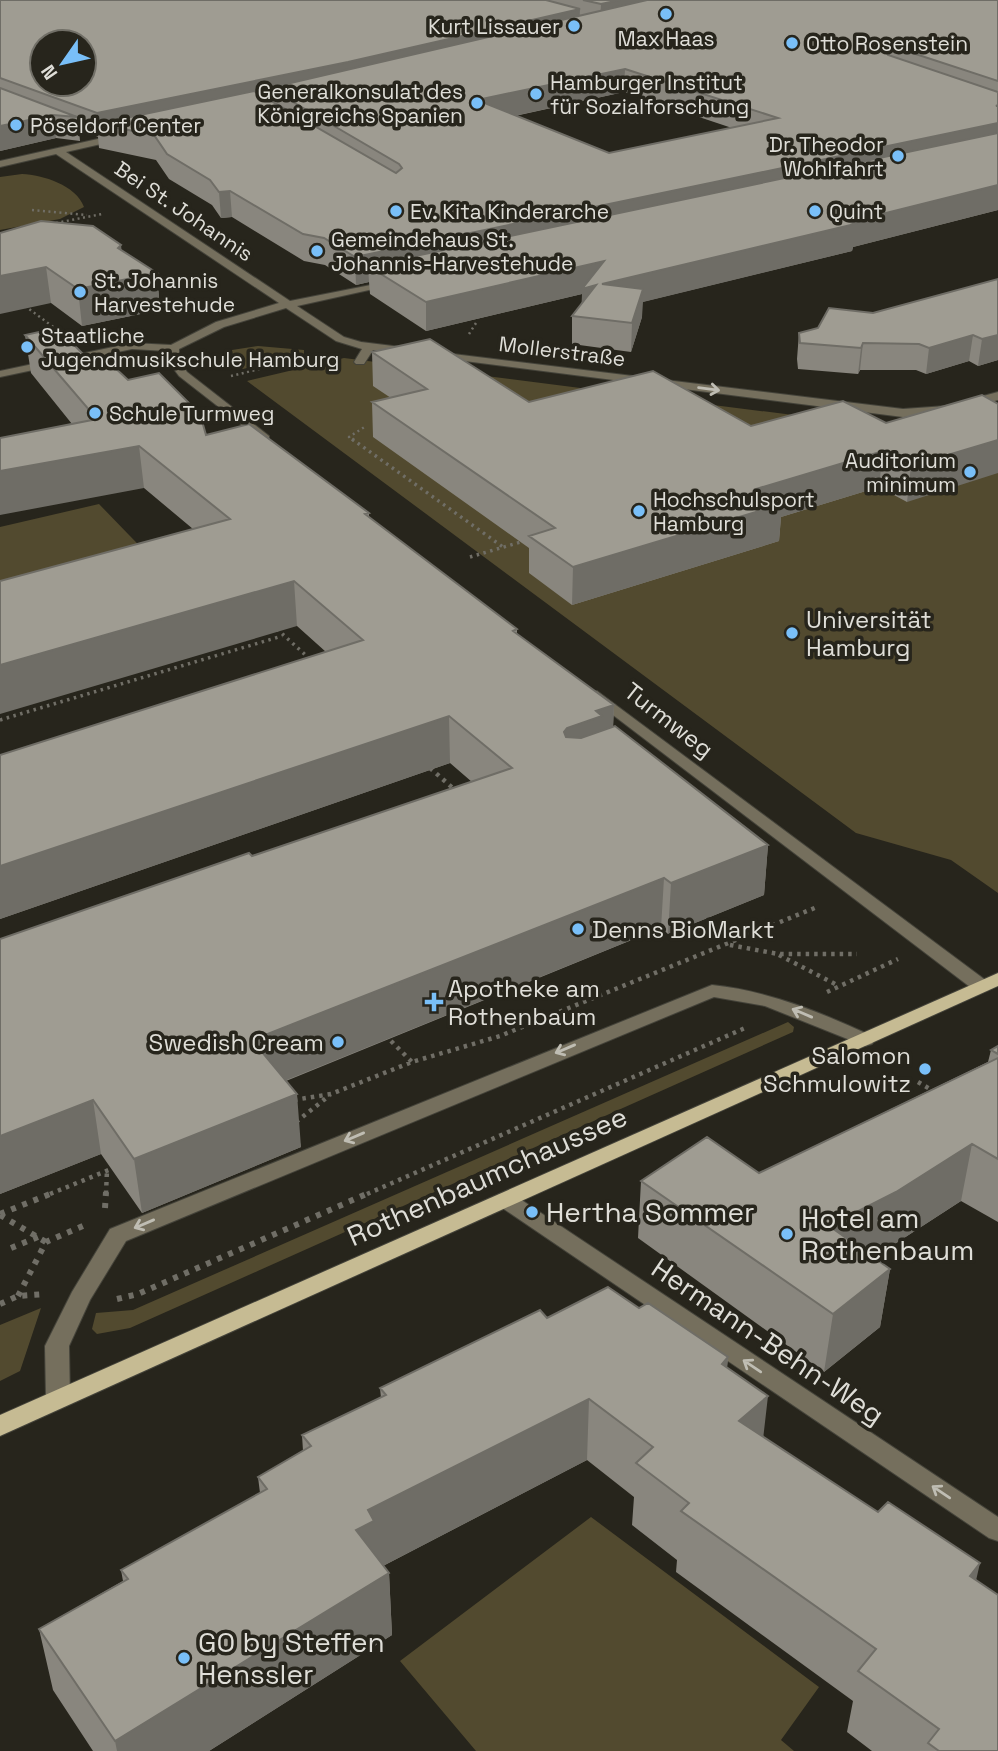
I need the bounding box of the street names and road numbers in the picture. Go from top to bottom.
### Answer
street label: Bei St. Johannis [110,155,258,267]
street label: Mollerstraße [497,330,627,372]
street label: Turmweg [618,675,720,765]
street label: Rothenbaumchaussee [341,1098,633,1254]
street label: Hermann-Behn-Weg [645,1250,891,1432]

